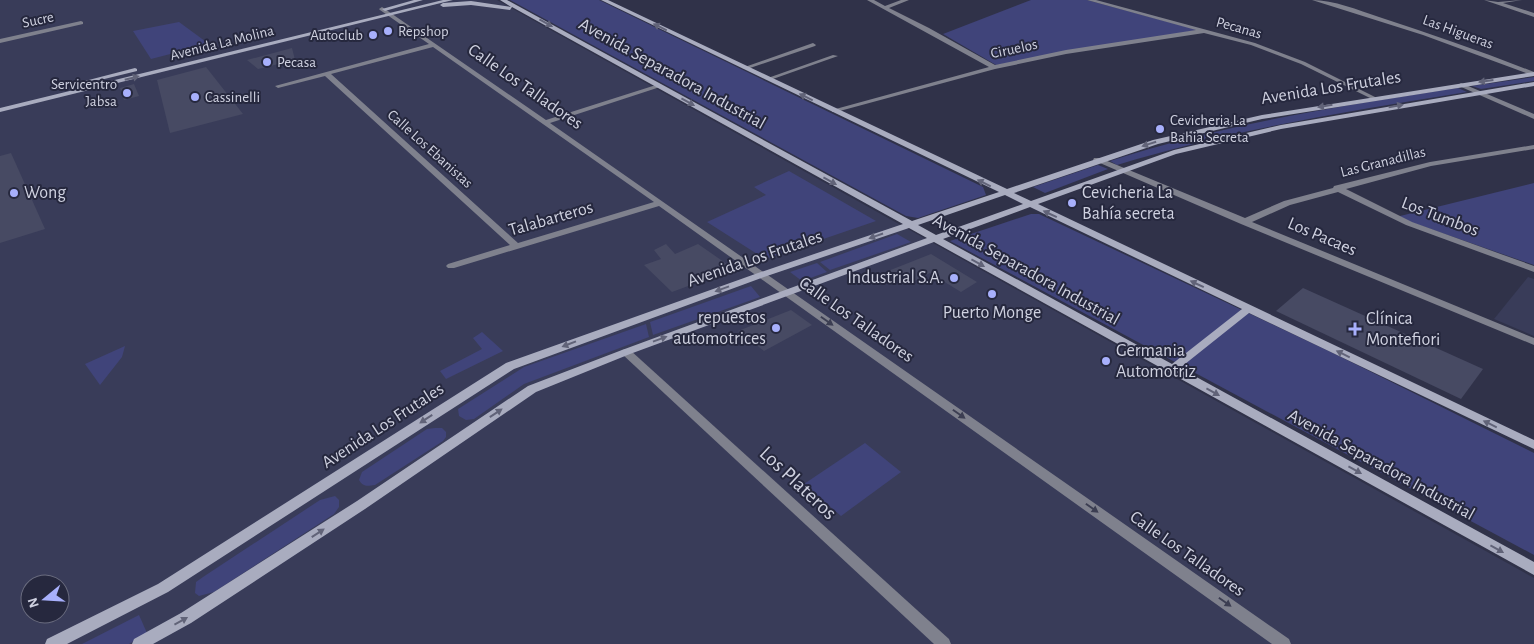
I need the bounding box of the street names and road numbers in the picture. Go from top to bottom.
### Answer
street label: Sucre [21,9,55,31]
street label: Las Higueras [1421,12,1495,52]
street label: Pecanas [1214,14,1264,42]
street label: Avenida Separadora Industrial [576,15,768,133]
street label: Avenida La Molina [169,23,276,63]
street label: Ciruelos [989,37,1039,61]
street label: Calle Los Talladores [464,41,586,133]
street label: Avenida Los Frutales [1260,68,1402,108]
street label: Calle Los Ebanistas [385,107,475,191]
street label: Las Granadillas [1339,144,1427,180]
street label: Los Tumbos [1399,194,1481,240]
street label: Talabarteros [507,198,595,240]
street label: Avenida Separadora Industrial [930,211,1122,329]
street label: Los Pacaes [1285,214,1359,260]
street label: Avenida Los Frutales [685,227,825,291]
street label: Calle Los Talladores [795,274,917,366]
street label: Avenida Los Frutales [319,380,447,472]
street label: Avenida Separadora Industrial [1285,406,1477,524]
street label: Los Plateros [755,442,841,524]
street label: Calle Los Talladores [1126,508,1248,600]

